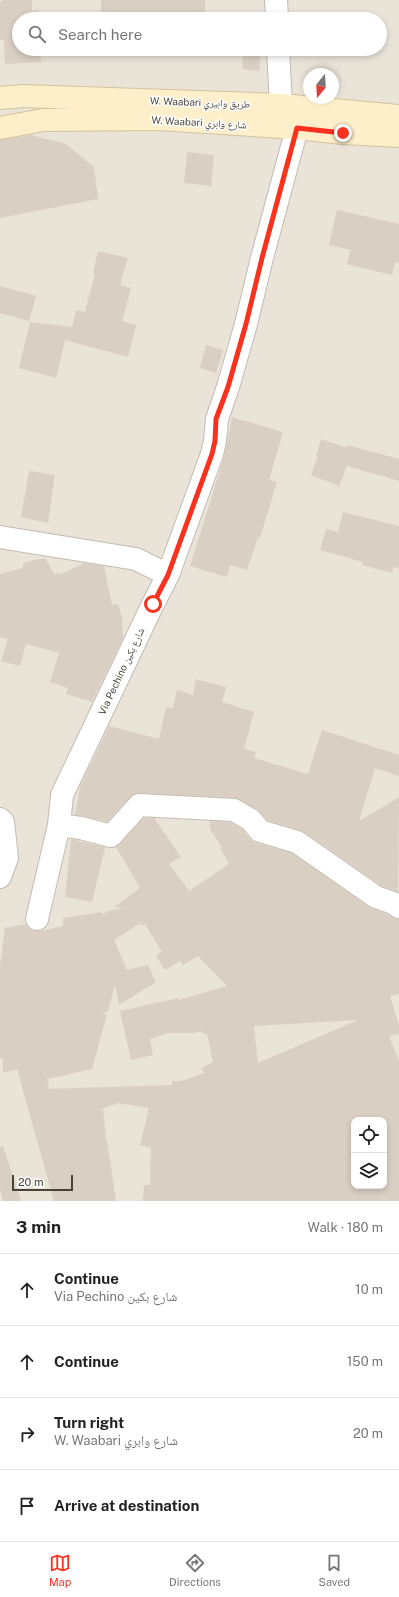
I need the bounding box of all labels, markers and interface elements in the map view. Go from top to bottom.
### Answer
search box [12,12,387,56]
icon: search [26,23,48,45]
text: Search here [58,26,142,43]
north arrow [303,68,339,104]
street label: W. Waabari طريق وابيري [150,94,251,112]
street label: W. Waabari شارع وابري [151,114,247,133]
route end [334,124,352,142]
route start [144,595,162,613]
street label: Via Pechino شارع بكين [96,625,148,717]
map controls [351,1117,387,1189]
button: locate [351,1117,387,1153]
button: layers [351,1153,387,1189]
scale bar [12,1173,73,1192]
text: 20 m [18,1176,43,1188]
text: 3 min [16,1217,61,1237]
text: Walk · 180 m [308,1220,383,1235]
text: Continue [54,1270,119,1287]
icon: ahead [16,1279,38,1301]
text: 10 m [355,1282,383,1297]
text: Via Pechino شارع بكين [54,1289,177,1304]
icon: ahead [16,1351,38,1373]
text: Continue [54,1353,119,1370]
text: 150 m [347,1354,383,1369]
text: Turn right [54,1414,124,1431]
icon: right [16,1423,38,1445]
text: 20 m [353,1426,383,1441]
text: W. Waabari شارع وابري [54,1433,178,1448]
icon: arrive [16,1495,38,1517]
text: Arrive at destination [54,1497,199,1514]
tab: Map [49,1552,71,1588]
tab: Directions [169,1552,221,1588]
tab: Saved [319,1552,350,1588]

